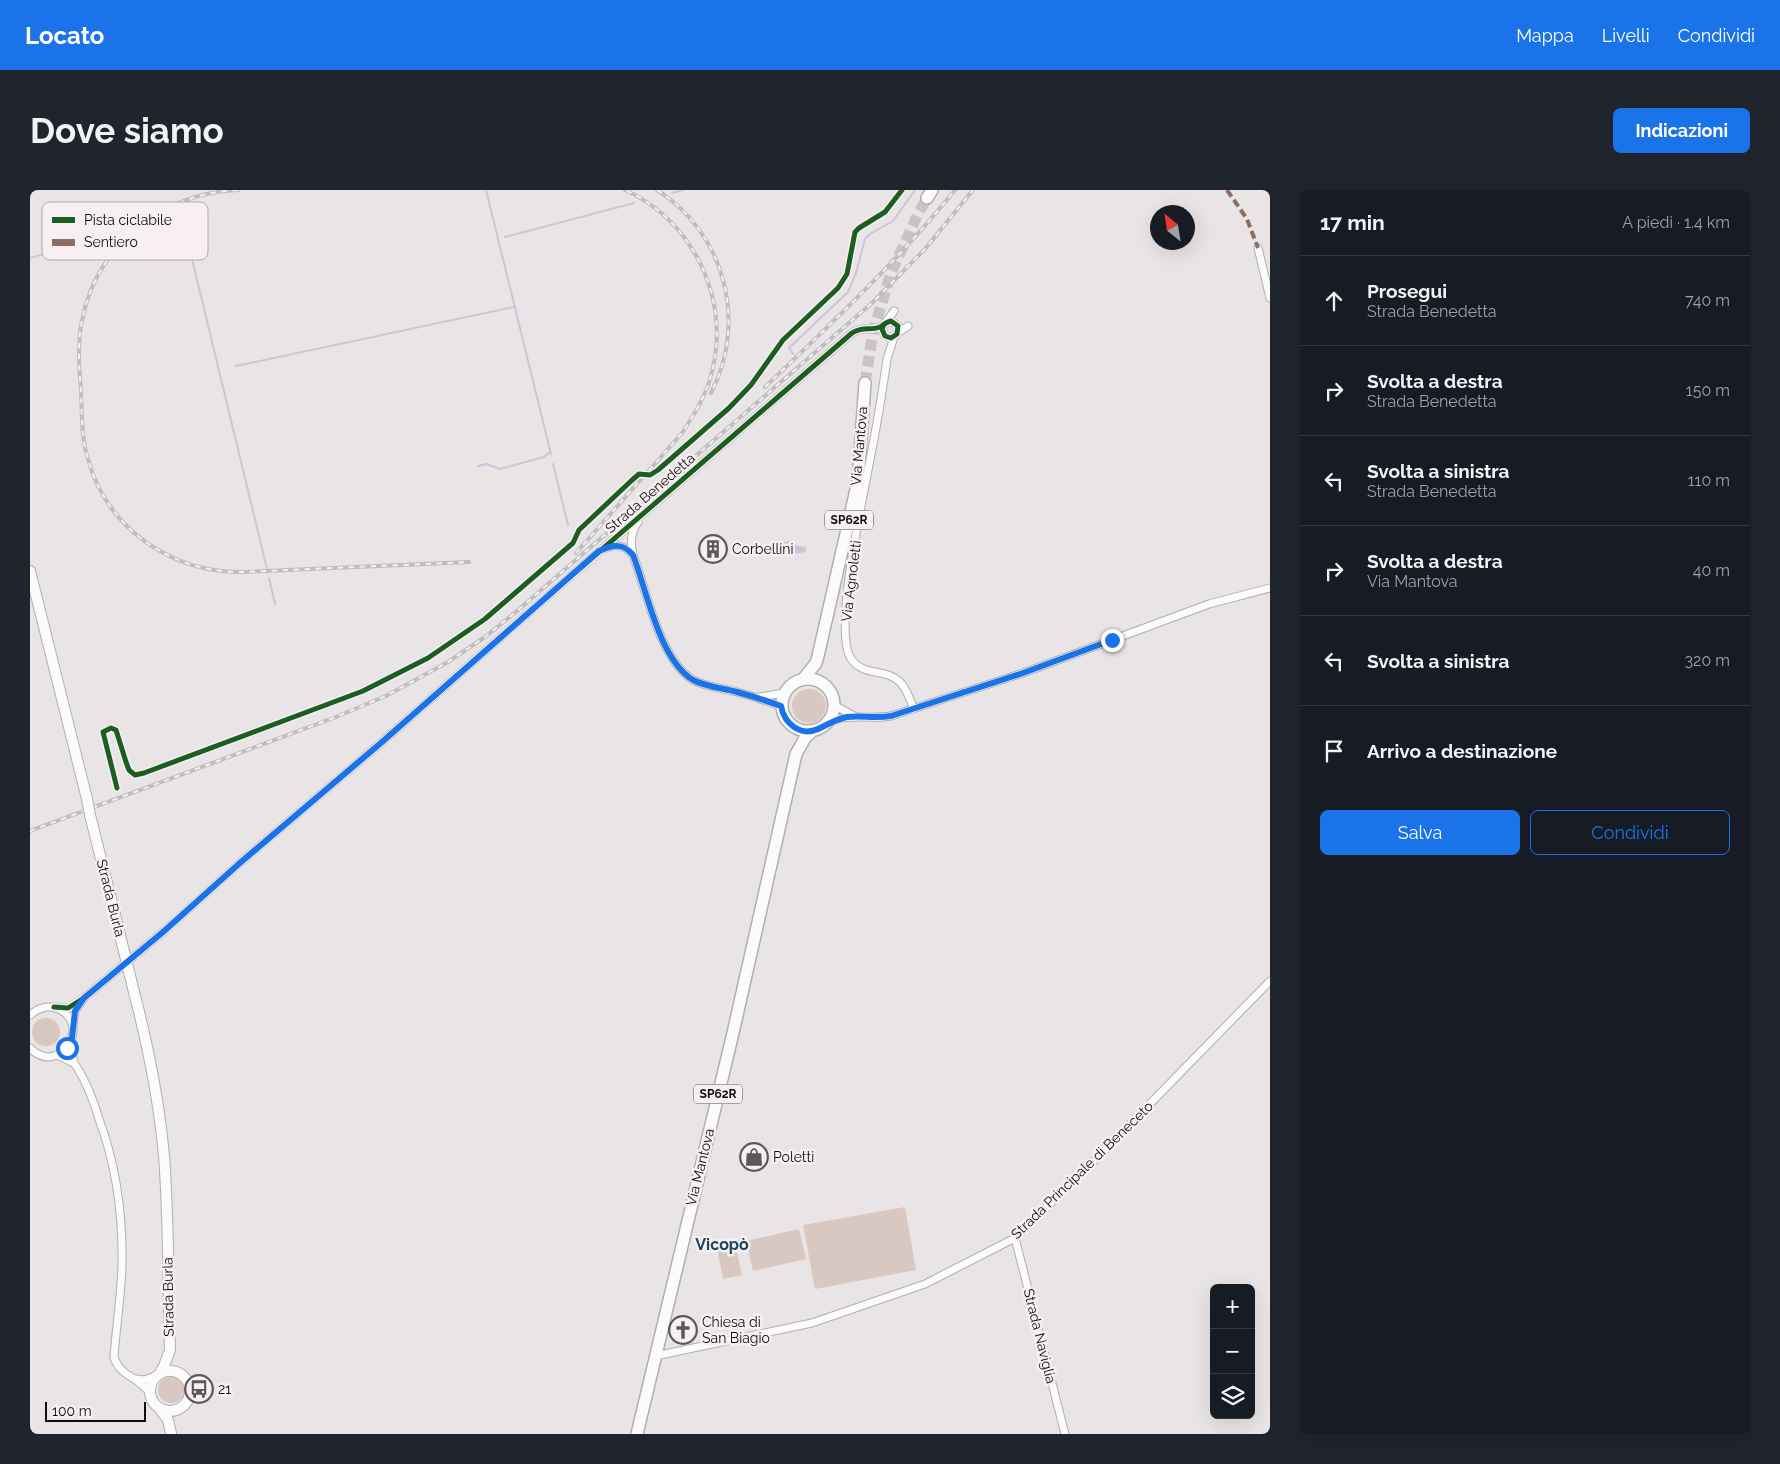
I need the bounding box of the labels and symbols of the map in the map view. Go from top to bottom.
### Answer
legend [42,202,208,260]
north arrow [1150,205,1195,250]
text: Pista ciclabile [84,212,172,228]
text: Sentiero [84,234,138,250]
street label: Via Mantova [848,406,870,486]
street label: Strada Benedetta [602,450,698,536]
road number: SP62R [825,510,873,530]
building icon: Corbellini [698,534,728,564]
street label: Via Agnoletti [838,539,864,623]
place label: Corbellini [732,541,794,557]
route end [1101,629,1124,652]
street label: Strada Burla [94,858,128,938]
route start [56,1037,79,1060]
road number: SP62R [694,1084,742,1104]
street label: Strada Principale di Beneceto [1008,1098,1156,1242]
street label: Via Mantova [683,1127,717,1207]
shop icon: Poletti [739,1142,769,1172]
place label: Poletti [773,1149,814,1165]
district label: Vicopò [695,1235,749,1254]
street label: Strada Burla [159,1257,177,1337]
street label: Strada Naviglia [1020,1287,1060,1385]
place label: Chiesa di San Biagio [702,1314,770,1346]
church icon: Chiesa di San Biagio [668,1315,698,1345]
bus stop icon: 21 [184,1374,214,1404]
place label: 21 [218,1381,231,1397]
scale bar [45,1399,146,1422]

